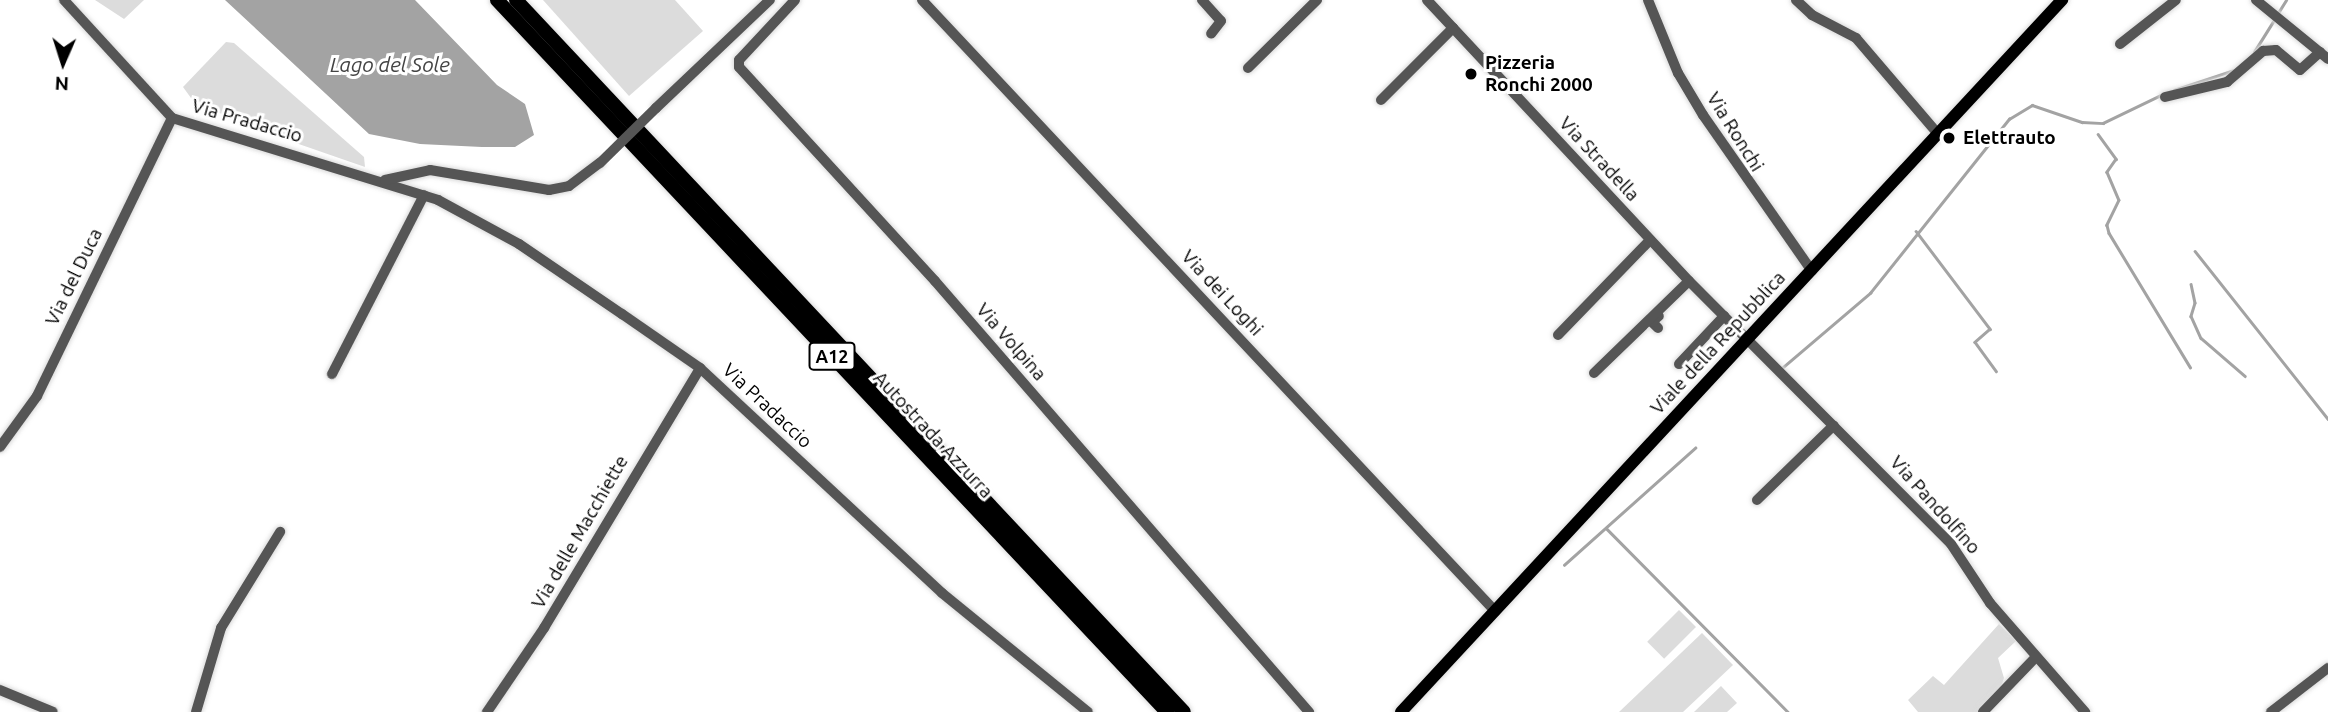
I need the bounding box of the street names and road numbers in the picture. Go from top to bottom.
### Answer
street label: Via Ronchi [1702,88,1768,176]
street label: Via Pradaccio [189,94,305,148]
street label: Via Stradella [1554,112,1644,206]
street label: Via del Duca [41,225,107,329]
street label: Via dei Loghi [1176,245,1268,341]
street label: Viale della Repubblica [1646,267,1790,419]
street label: Via Volpina [971,299,1051,385]
road number: A12 [808,342,856,370]
street label: Via Pradaccio [718,359,816,453]
street label: Autostrada Azzurra [868,367,998,503]
street label: Via delle Macchiette [527,451,633,613]
street label: Via Pandolfino [1885,451,1985,559]

